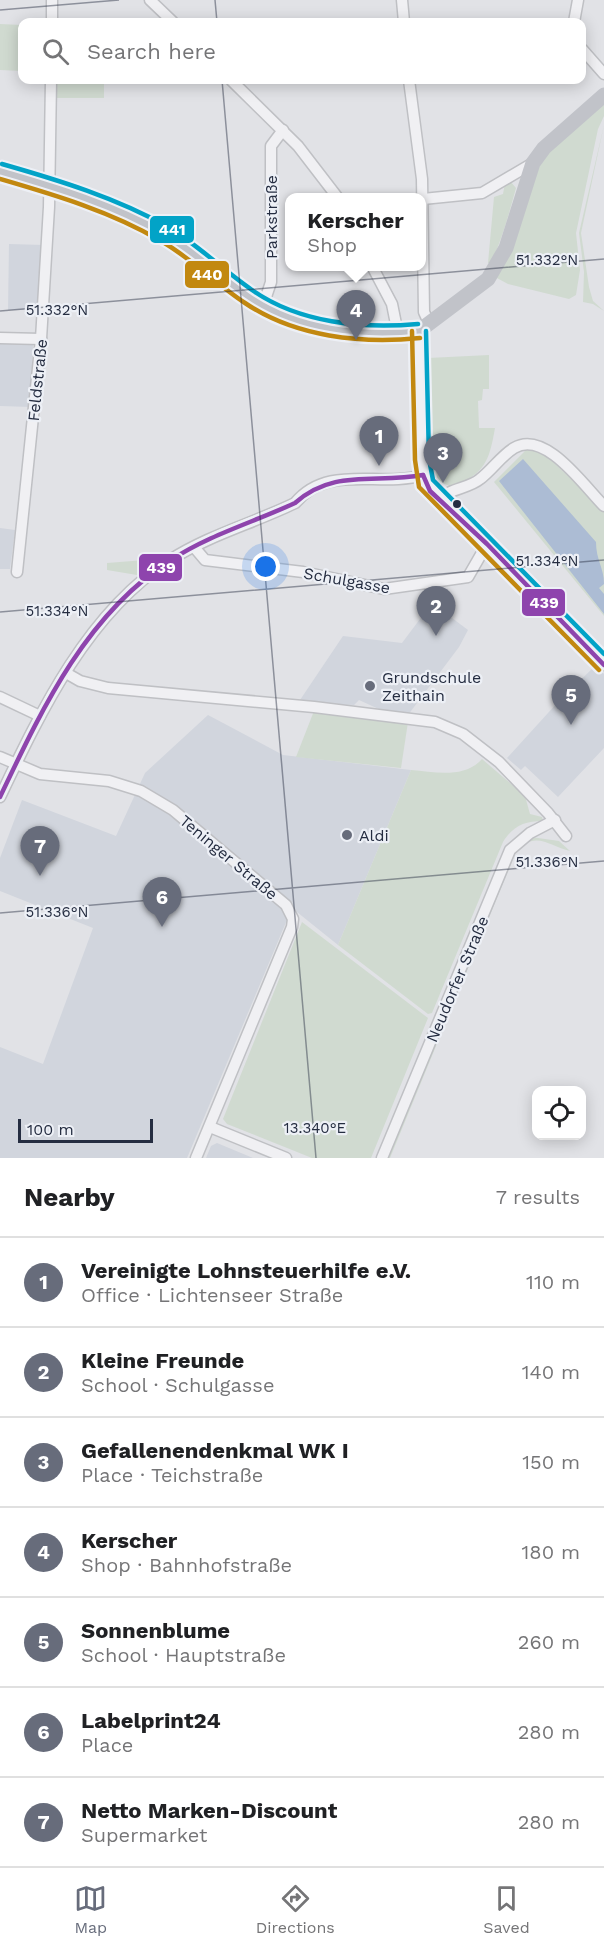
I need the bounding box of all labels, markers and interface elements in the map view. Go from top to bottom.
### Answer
search box [18,18,586,84]
icon: search [39,35,72,68]
text: Search here [87,39,216,64]
street label: Parkstraße [262,175,281,259]
popup [285,193,426,271]
text: Kerscher [307,208,404,233]
line badge: 441 [149,215,195,244]
text: 441 [158,220,186,239]
text: Shop [307,233,357,257]
text: 51.332°N [516,251,578,269]
line badge: 440 [184,260,230,289]
text: 440 [192,265,222,284]
pin: 4 [336,290,376,340]
text: 51.332°N [26,301,88,319]
street label: Feldstraße [24,338,51,422]
pin: 1 [360,416,398,466]
pin: 3 [424,434,462,483]
unlabelled marker [451,498,463,510]
your location [251,552,280,581]
text: 51.334°N [515,552,579,570]
line badge: 439 [138,553,183,582]
text: 439 [146,558,176,577]
street label: Schulgasse [302,564,392,597]
pin: 2 [416,586,456,636]
line badge: 439 [521,588,566,617]
text: 439 [529,593,559,612]
text: 51.334°N [25,602,89,620]
place label: Grundschule Zeithain [382,668,481,705]
pin: 5 [552,676,590,725]
marker: Grundschule Zeithain [363,679,377,693]
street label: Teninger Straße [176,811,282,904]
pin: 7 [20,826,60,876]
place label: Aldi [359,826,389,845]
marker: Aldi [340,828,354,842]
text: 51.336°N [515,853,579,871]
pin: 6 [142,878,182,927]
text: 51.336°N [25,903,89,921]
street label: Neudorfer Straße [422,913,493,1045]
map controls [532,1086,586,1140]
button: locate [532,1086,586,1140]
scale bar [18,1116,153,1144]
text: 13.340°E [284,1119,346,1137]
text: 100 m [27,1120,74,1139]
text: Nearby [24,1182,115,1212]
text: 7 results [496,1185,580,1209]
text: Vereinigte Lohnsteuerhilfe e.V. [81,1258,411,1283]
text: 1 [39,1270,48,1294]
text: 110 m [526,1270,580,1294]
text: Office · Lichtenseer Straße [81,1283,343,1307]
text: Kleine Freunde [81,1348,244,1373]
text: 2 [38,1360,49,1384]
text: 140 m [522,1360,580,1384]
text: School · Schulgasse [81,1373,274,1397]
text: Gefallenendenkmal WK I [81,1438,349,1463]
text: 3 [38,1450,49,1474]
text: 150 m [522,1450,580,1474]
text: Place · Teichstraße [81,1463,263,1487]
text: Kerscher [81,1528,177,1553]
text: 4 [37,1540,50,1564]
text: 180 m [522,1540,580,1564]
text: Shop · Bahnhofstraße [81,1553,292,1577]
text: Sonnenblume [81,1618,230,1643]
text: 5 [38,1630,49,1654]
text: 260 m [518,1630,580,1654]
text: School · Hauptstraße [81,1643,286,1667]
text: Labelprint24 [81,1708,221,1733]
text: 6 [37,1720,50,1744]
text: 280 m [518,1720,580,1744]
text: Place [81,1733,133,1757]
text: Netto Marken-Discount [81,1798,337,1823]
text: 7 [37,1810,50,1834]
text: 280 m [518,1810,580,1834]
text: Supermarket [81,1823,207,1847]
tab: Map [74,1882,107,1937]
tab: Directions [256,1882,335,1937]
tab: Saved [483,1882,530,1937]

